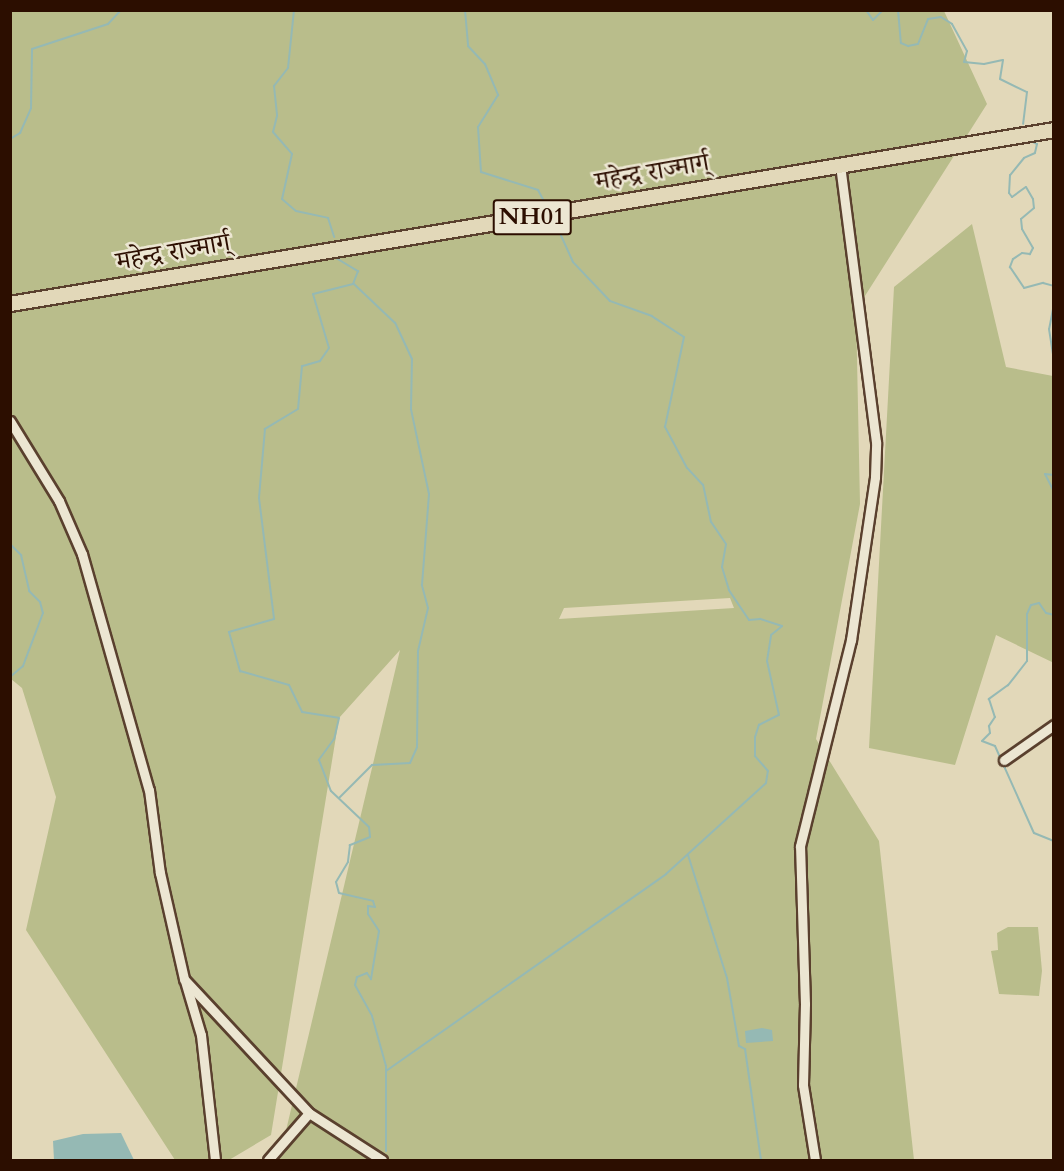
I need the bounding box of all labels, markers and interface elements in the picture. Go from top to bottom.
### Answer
street label: महेन्द्र राज्मार्ग् [593,147,711,197]
road number: NH01 [492,196,572,238]
street label: महेन्द्र राज्मार्ग् [114,227,232,277]

